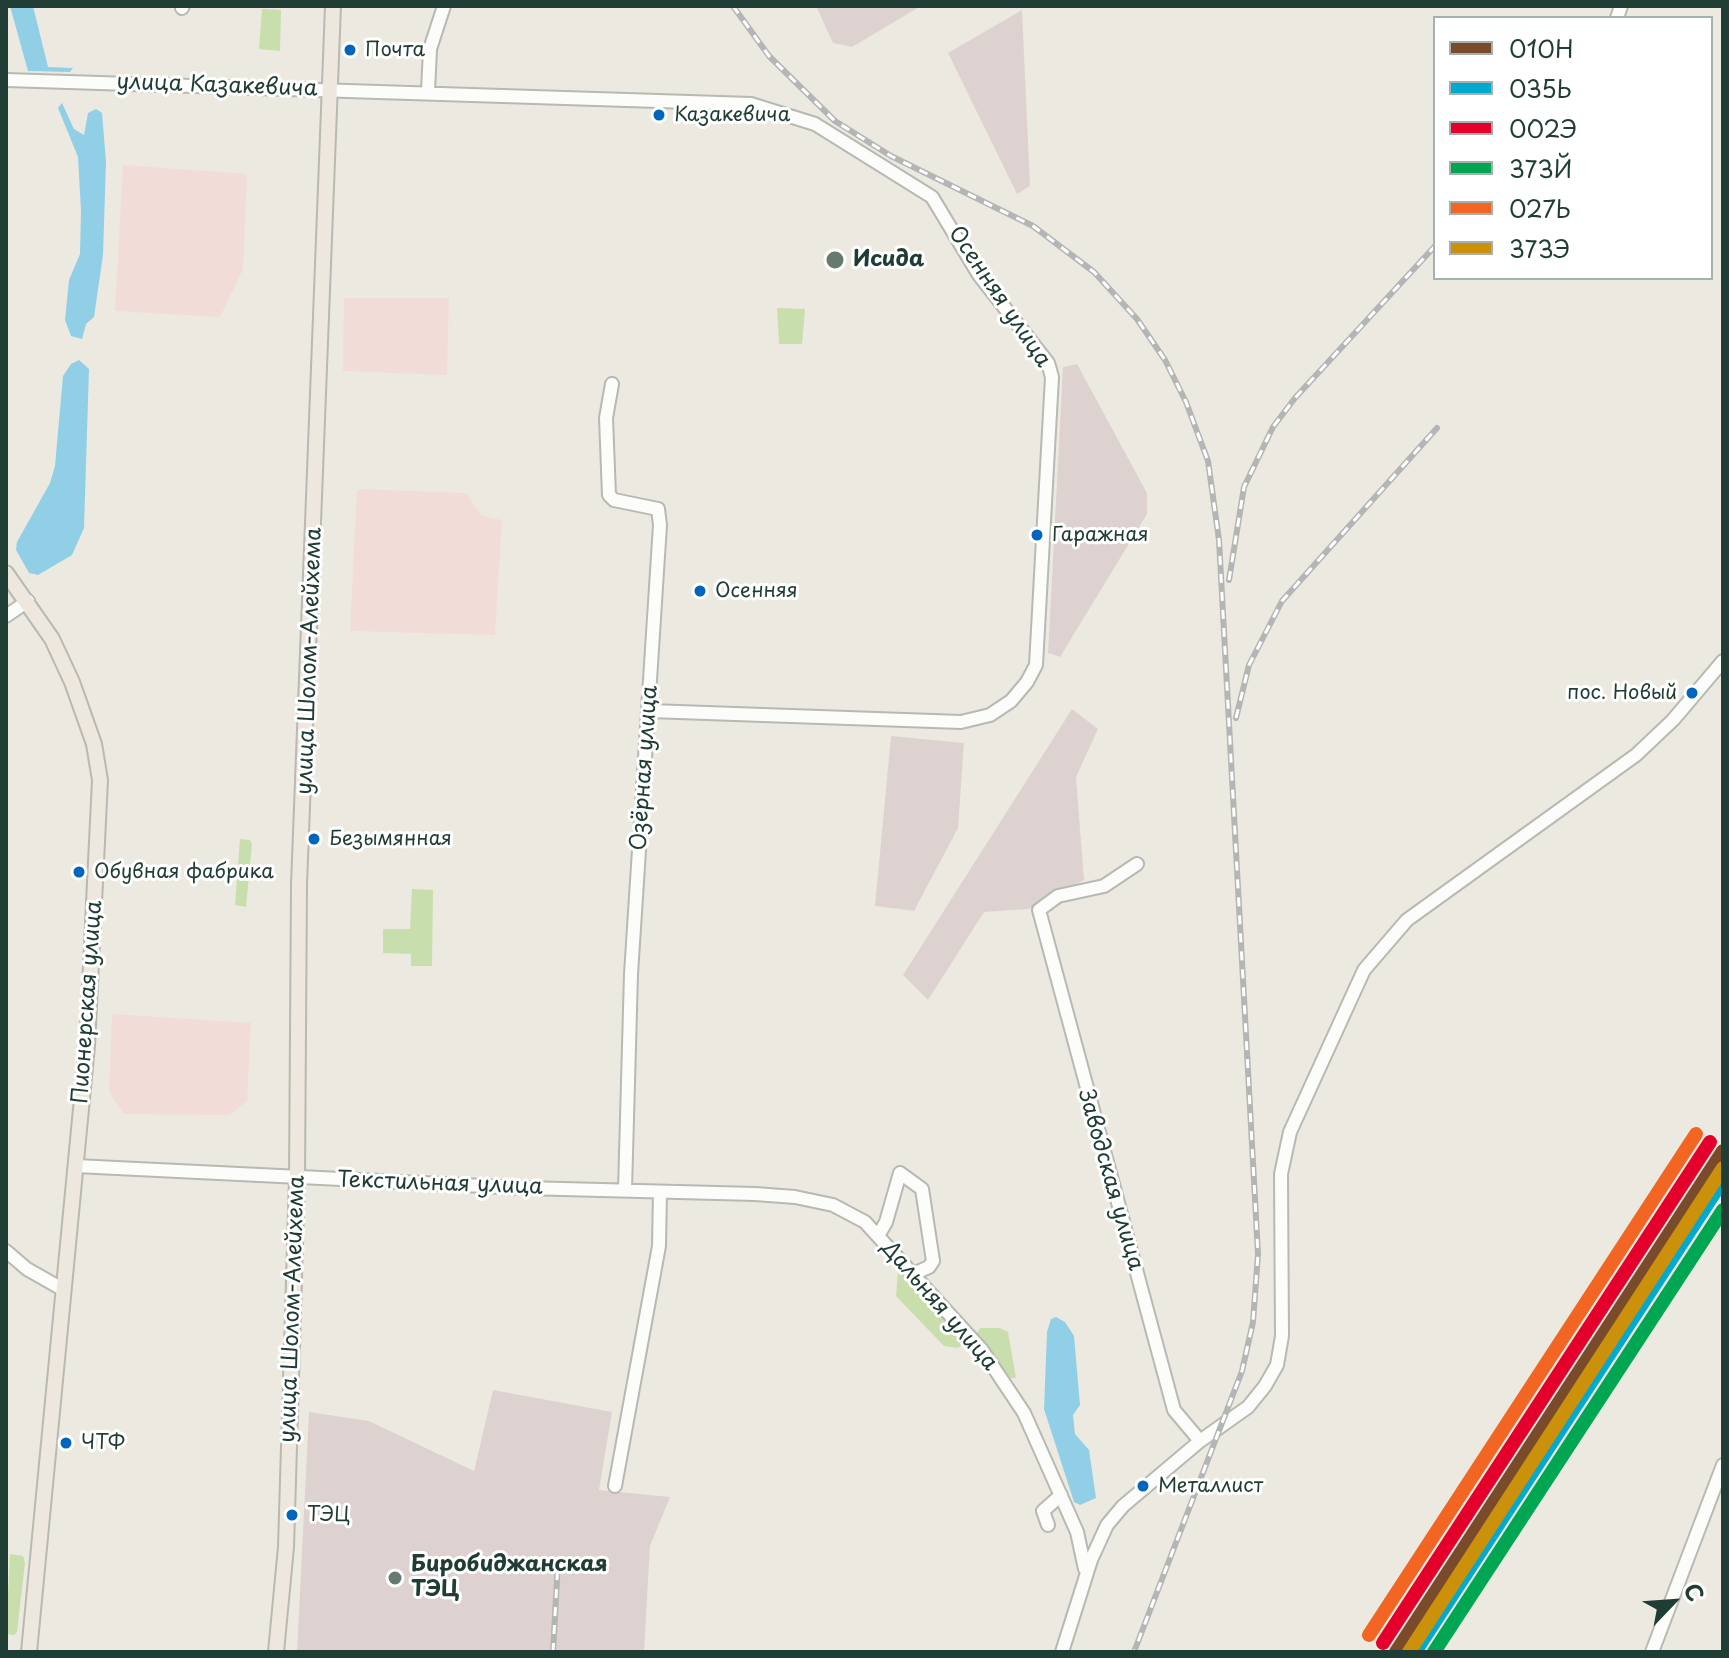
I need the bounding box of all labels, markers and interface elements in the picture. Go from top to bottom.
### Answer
legend [1433,16,1713,280]
text: 010Н [1509,30,1574,66]
place label: Почта [365,38,425,62]
marker: Почта [342,42,358,58]
street label: улица Казакевича [116,69,318,103]
text: 035Ь [1509,70,1572,106]
place label: Казакевича [674,103,790,127]
marker: Казакевича [651,107,667,123]
text: 002Э [1509,110,1577,146]
text: 373Й [1509,150,1573,186]
text: 027Ь [1509,190,1571,226]
street label: Осенняя улица [942,222,1056,372]
text: 373Э [1509,230,1570,266]
place label: Исида [853,247,924,273]
marker: Исида [824,249,846,271]
place label: Гаражная [1052,523,1149,547]
street label: улица Шолом-Алейхема [292,527,328,795]
marker: Гаражная [1029,527,1045,543]
place label: Осенняя [715,579,798,603]
marker: Осенняя [692,583,708,599]
place label: пос. Новый [1567,681,1677,705]
street label: Озёрная улица [626,685,664,851]
marker: пос. Новый [1684,685,1700,701]
place label: Безымянная [329,827,452,851]
marker: Безымянная [306,831,322,847]
place label: Обувная фабрика [94,860,274,884]
marker: Обувная фабрика [71,864,87,880]
street label: Пионерская улица [68,899,108,1105]
street label: Заводская улица [1072,1086,1148,1274]
street label: Текстильная улица [337,1167,543,1201]
street label: улица Шолом-Алейхема [275,1175,311,1443]
street label: Дальняя улица [875,1236,1003,1376]
place label: ЧТФ [81,1431,125,1455]
marker: ЧТФ [58,1435,74,1451]
place label: Металлист [1158,1474,1263,1498]
marker: Металлист [1135,1478,1151,1494]
place label: ТЭЦ [307,1503,350,1527]
marker: ТЭЦ [284,1507,300,1523]
place label: Биробиджанская ТЭЦ [411,1552,608,1604]
north arrow [1633,1562,1713,1642]
marker: Биробиджанская ТЭЦ [386,1569,404,1587]
text: С [1677,1577,1714,1606]

